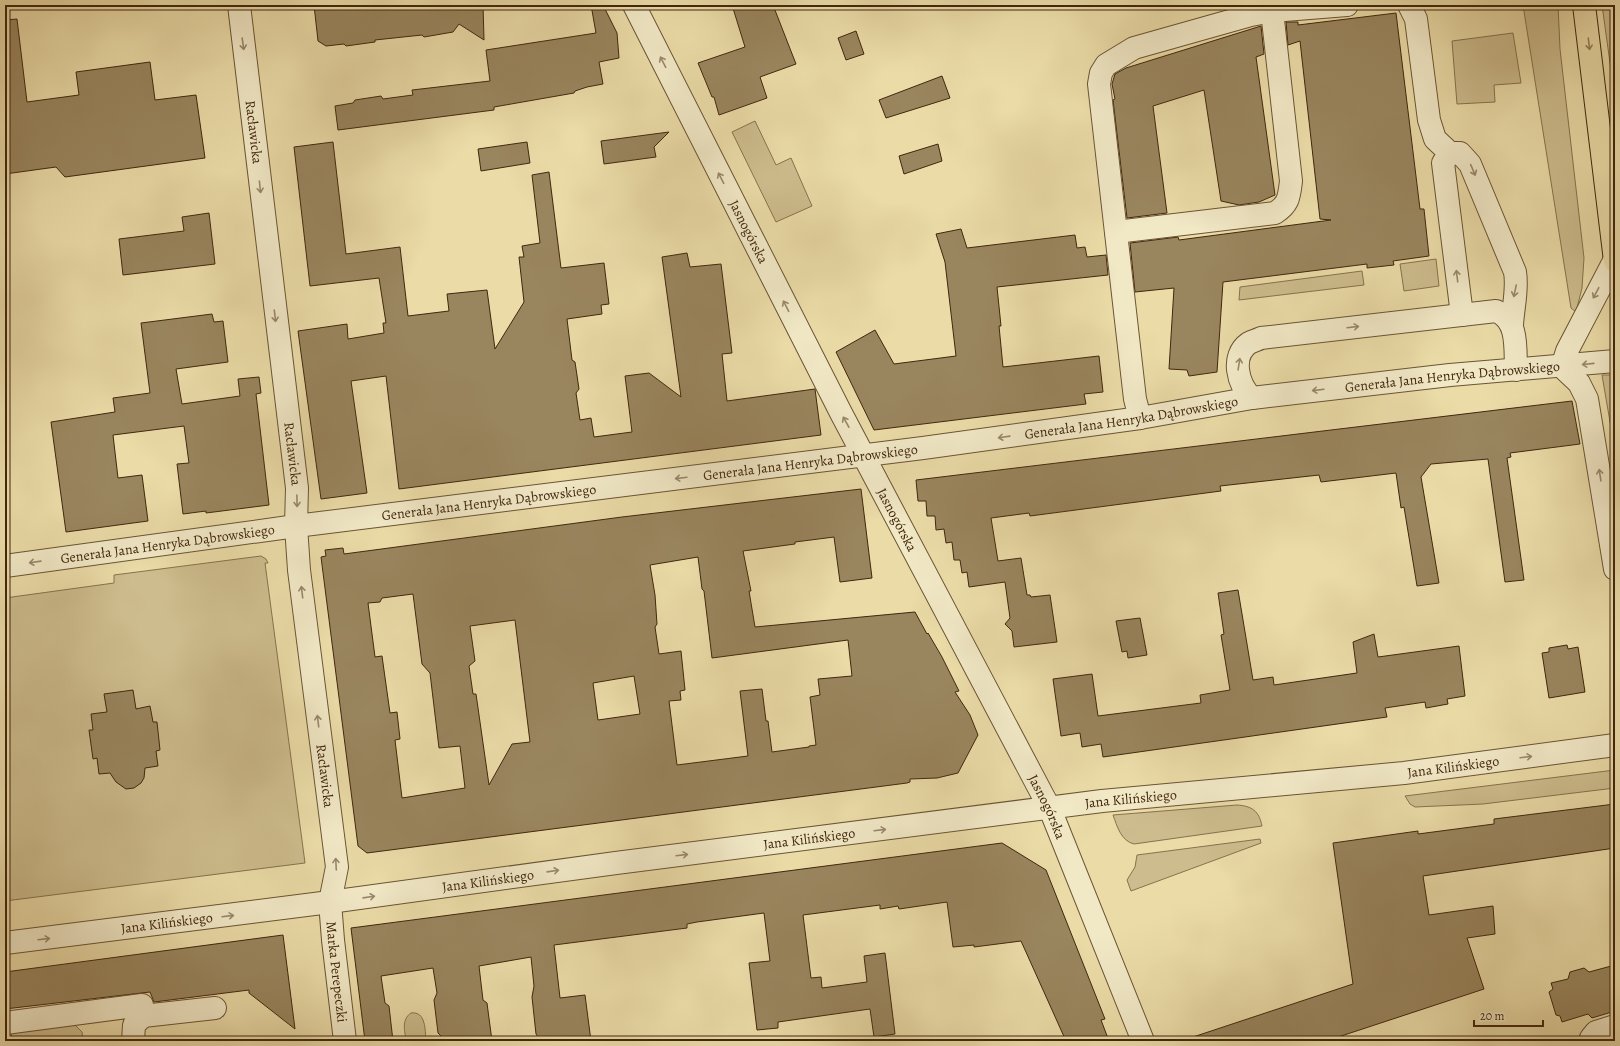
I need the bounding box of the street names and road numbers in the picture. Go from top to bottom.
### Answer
street label: Racławicka [241,99,267,165]
street label: Jasnogórska [724,197,773,267]
street label: Generała Jana Henryka Dąbrowskiego [1344,357,1561,397]
street label: Generała Jana Henryka Dąbrowskiego [1023,392,1240,444]
street label: Racławicka [279,421,306,487]
street label: Generała Jana Henryka Dąbrowskiego [702,440,919,485]
street label: Generała Jana Henryka Dąbrowskiego [380,480,597,525]
street label: Jasnogórska [872,485,922,555]
street label: Generała Jana Henryka Dąbrowskiego [59,520,276,568]
street label: Racławicka [311,743,338,809]
street label: Jana Kilińskiego [1406,751,1500,782]
street label: Jasnogórska [1023,771,1070,842]
street label: Jana Kilińskiego [1084,785,1178,813]
street label: Jana Kilińskiego [762,824,856,854]
street label: Jana Kilińskiego [441,865,535,897]
street label: Jana Kilińskiego [120,908,214,938]
street label: Marka Perepeczki [322,921,352,1024]

